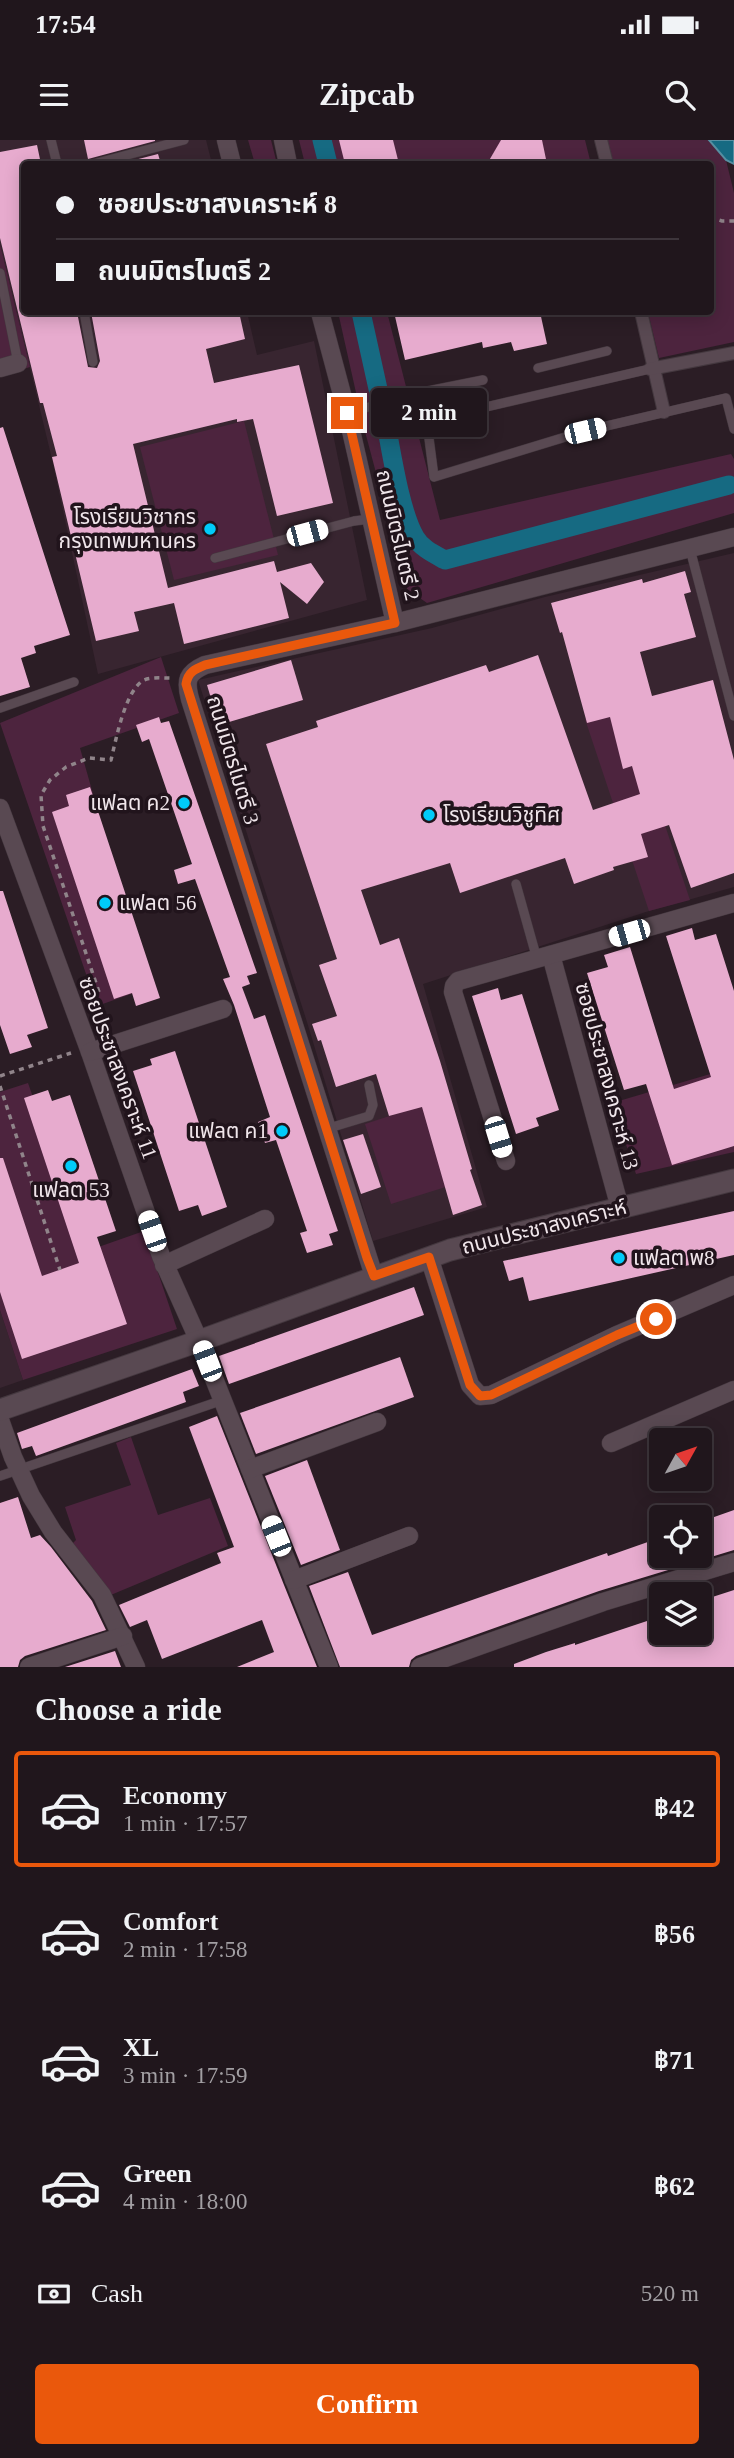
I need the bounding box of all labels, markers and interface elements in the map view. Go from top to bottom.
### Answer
text: 17:54 [35,10,96,39]
icon: menu [35,76,73,114]
text: Zipcab [319,76,415,112]
icon: search [661,76,699,114]
text: ซอยประชาสงเคราะห์ 8 [98,190,337,219]
text: ถนนมิตรไมตรี 2 [98,257,271,286]
callout: 2 min [372,388,487,438]
route end [331,397,363,429]
text: 2 min [401,400,457,425]
car [563,416,608,446]
street label: ถนนมิตรไมตรี 2 [371,467,425,603]
place label: โรงเรียนวิชากร กรุงเทพมหานคร [59,505,196,554]
car [284,517,331,549]
marker: โรงเรียนวิชากร กรุงเทพมหานคร [202,521,218,537]
street label: ถนนมิตรไมตรี 3 [202,693,264,827]
place label: แฟลต ค2 [90,791,170,815]
marker: แฟลต ค2 [176,795,192,811]
place label: โรงเรียนวิชูทิศ [443,803,560,828]
marker: โรงเรียนวิชูทิศ [421,807,437,823]
place label: แฟลต 56 [119,891,196,915]
marker: แฟลต 56 [97,895,113,911]
car [606,917,653,949]
street label: ซอยประชาสงเคราะห์ 11 [74,974,162,1162]
street label: ซอยประชาสงเคราะห์ 13 [570,980,644,1172]
car [482,1114,515,1160]
place label: แฟลต ค1 [188,1119,268,1143]
marker: แฟลต ค1 [274,1123,290,1139]
marker: แฟลต 53 [63,1158,79,1174]
place label: แฟลต 53 [32,1178,110,1202]
street label: ถนนประชาสงเคราะห์ [459,1195,629,1259]
car [136,1208,169,1254]
place label: แฟลต พ8 [633,1246,715,1270]
marker: แฟลต พ8 [611,1250,627,1266]
route start [640,1303,672,1335]
car [190,1338,225,1384]
north arrow [649,1428,712,1491]
map controls [649,1428,712,1645]
button: locate [649,1505,712,1568]
car [259,1513,294,1559]
button: layers [649,1582,712,1645]
text: Choose a ride [35,1691,222,1727]
icon: car [39,1778,102,1841]
text: Economy [123,1781,227,1810]
text: ฿42 [654,1794,695,1823]
text: 1 min · 17:57 [123,1811,248,1836]
icon: car [39,1904,102,1967]
text: Comfort [123,1907,218,1936]
text: ฿56 [654,1920,695,1949]
text: 2 min · 17:58 [123,1937,248,1962]
icon: car [39,2030,102,2093]
text: XL [123,2033,159,2062]
text: ฿71 [654,2046,695,2075]
text: 3 min · 17:59 [123,2063,248,2088]
icon: car [39,2156,102,2219]
text: Green [123,2159,192,2188]
text: ฿62 [654,2172,695,2201]
text: 4 min · 18:00 [123,2189,248,2214]
icon: cash [35,2275,73,2313]
text: Cash [91,2279,143,2308]
text: 520 m [641,2281,699,2306]
button: Confirm [35,2364,699,2444]

